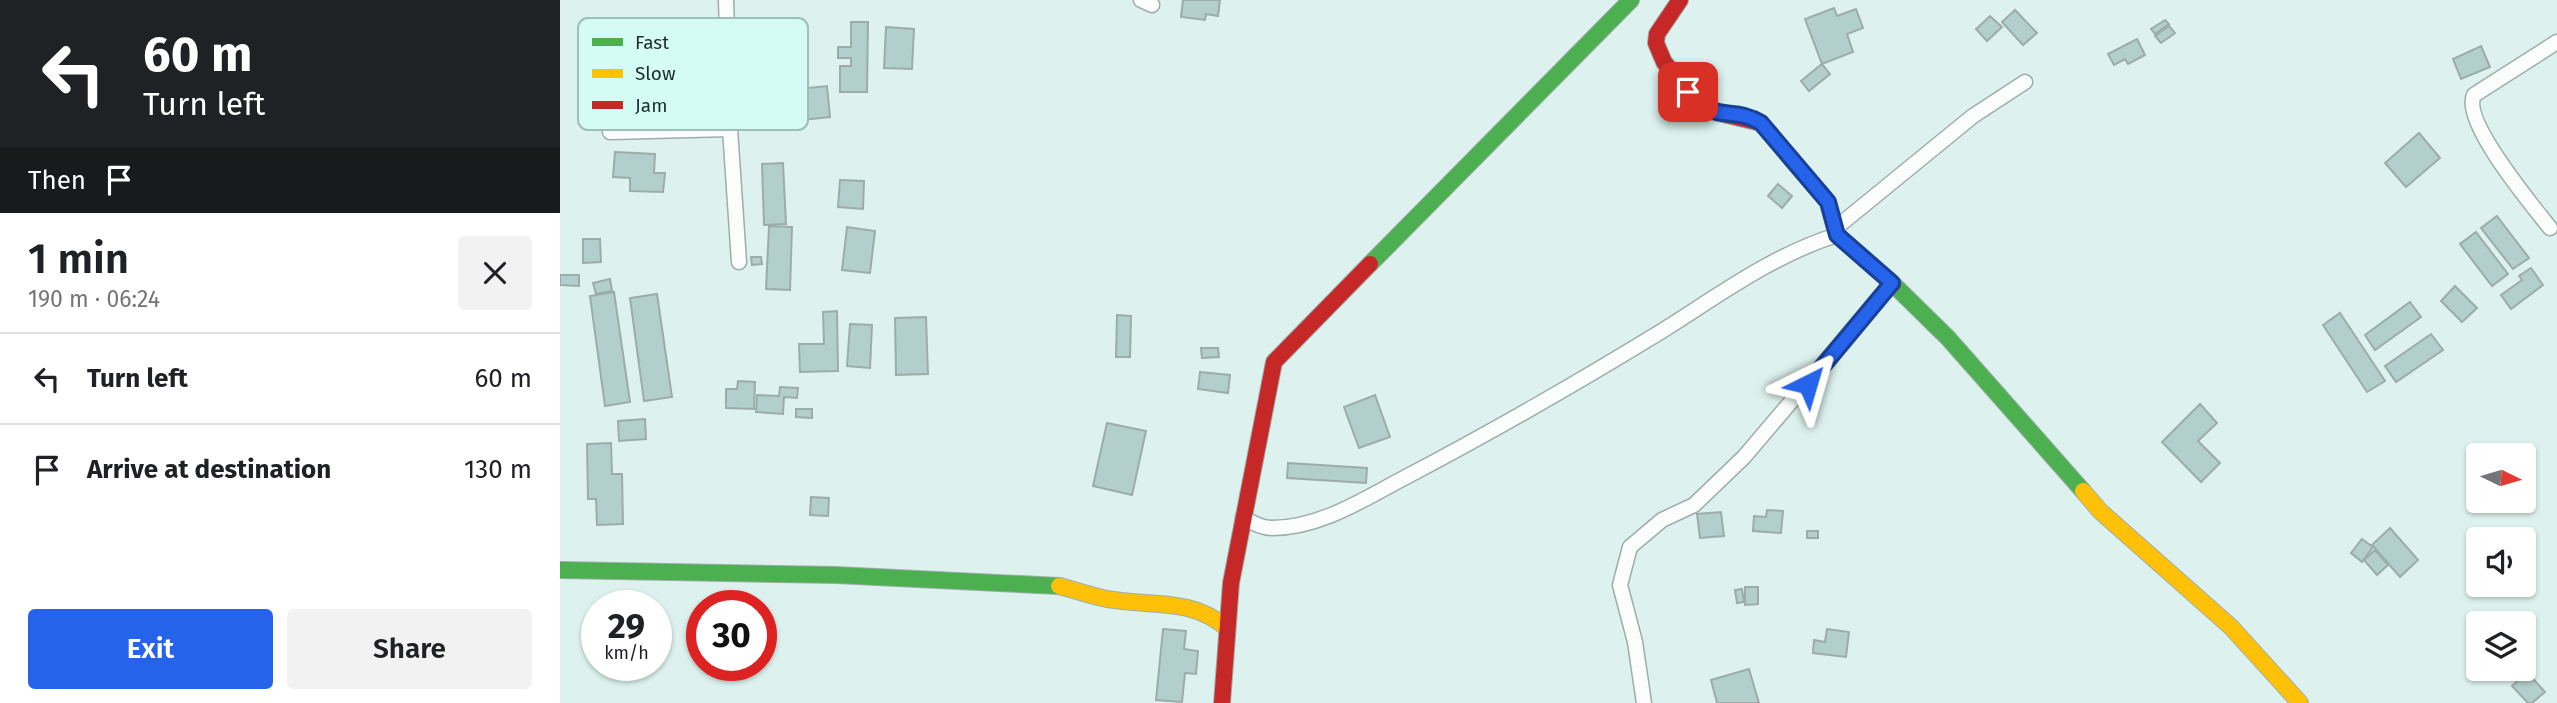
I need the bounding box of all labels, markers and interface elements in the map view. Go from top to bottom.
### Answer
legend [578,18,808,130]
text: 60 m [143,25,252,84]
icon: left [28,28,119,119]
text: Fast [635,31,669,54]
text: Slow [635,62,676,85]
pin [1658,62,1718,122]
icon: arrive [1669,73,1707,111]
text: Turn left [143,85,265,123]
text: Jam [635,94,667,117]
icon: arrive [100,161,138,199]
text: Then [28,165,86,196]
text: 1 min [28,234,129,284]
button: close [458,236,532,310]
text: 190 m · 06:24 [28,285,160,313]
position arrow [1771,347,1845,421]
icon: left [28,360,66,398]
text: Turn left [87,363,188,394]
text: 60 m [474,363,532,394]
north arrow [2466,443,2536,513]
map controls [2466,443,2536,681]
icon: arrive [28,451,66,489]
text: Arrive at destination [87,454,331,485]
text: 130 m [464,454,532,485]
button: sound [2466,527,2536,597]
speed limit sign: 30 [686,590,777,681]
text: 29 [608,605,645,647]
button: Exit [28,609,273,689]
button: Share [287,609,532,689]
button: layers [2466,611,2536,681]
text: km/h [604,642,649,664]

